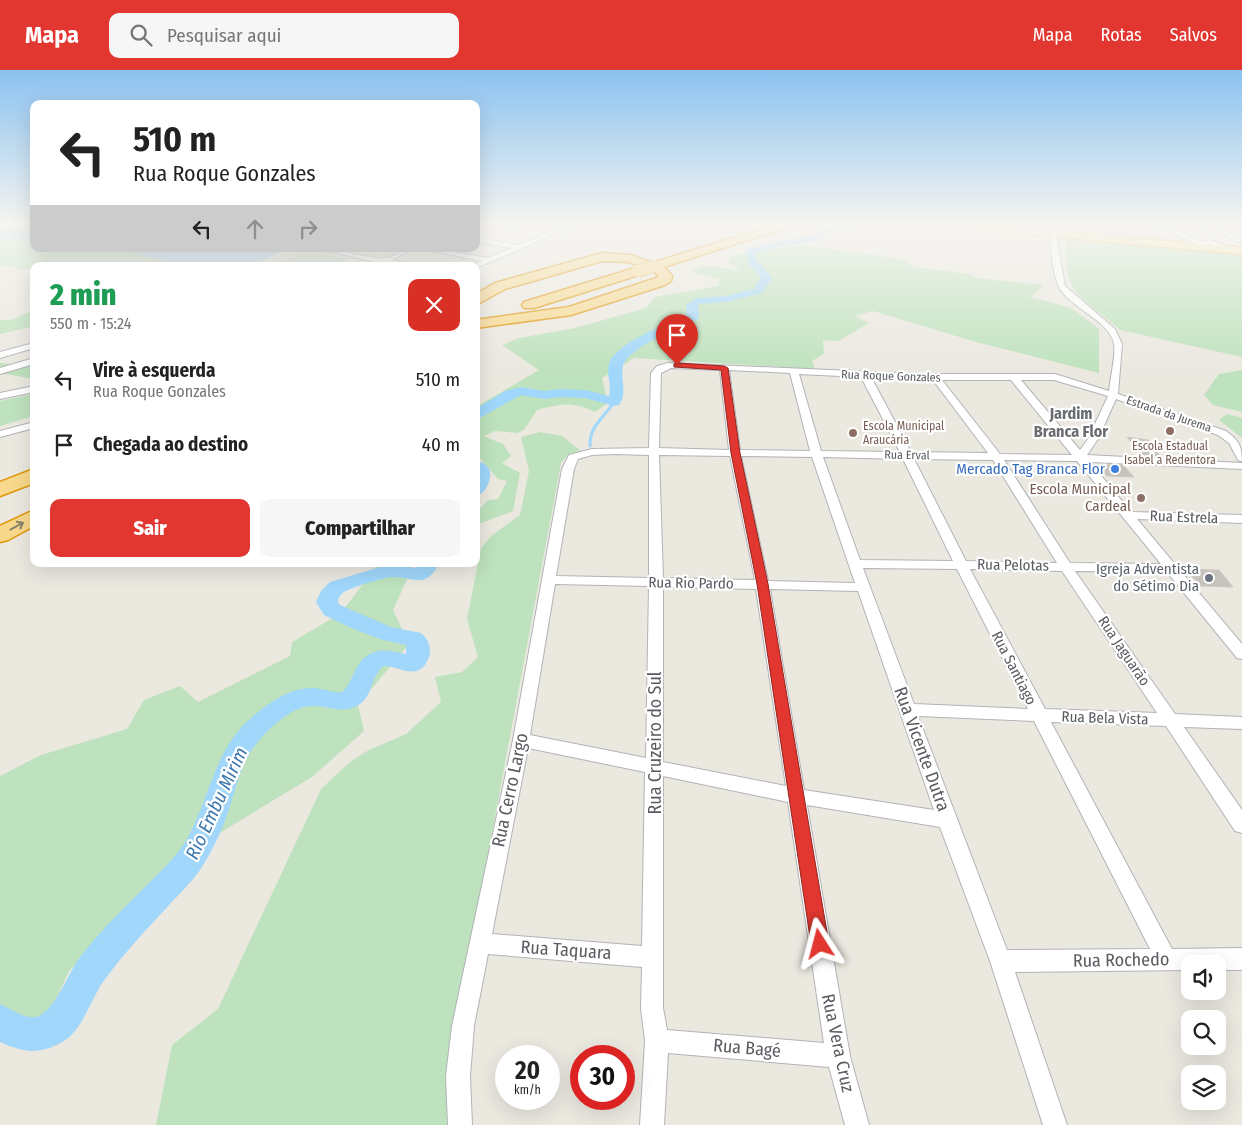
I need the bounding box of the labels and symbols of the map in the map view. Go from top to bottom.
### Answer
pin [656,314,698,365]
street label: Rua Roque Gonzales [841,367,941,385]
street label: Estrada da Jurema [1125,393,1213,435]
district label: Jardim Branca Flor [1034,404,1108,441]
place label: Escola Municipal Araucária [863,419,944,447]
marker: Escola Estadual Isabel a Redentora [1164,425,1176,437]
marker: Escola Municipal Araucária [847,427,859,439]
place label: Escola Estadual Isabel a Redentora [1124,439,1216,467]
street label: Rua Erval [884,448,930,462]
place label: Mercado Tag Branca Flor [956,460,1106,478]
marker: Mercado Tag Branca Flor [1109,463,1121,475]
place label: Escola Municipal Cardeal [1029,480,1131,515]
marker: Escola Municipal Cardeal [1135,492,1147,504]
street label: Rua Estrela [1149,507,1219,527]
one-way arrow [9,521,24,531]
street label: Rua Pelotas [977,555,1049,575]
place label: Igreja Adventista do Sétimo Dia [1096,560,1199,595]
marker: Igreja Adventista do Sétimo Dia [1203,572,1215,584]
street label: Rua Rio Pardo [648,573,734,593]
street label: Rua Jaguarão [1094,613,1154,689]
street label: Rua Santiago [988,628,1040,708]
street label: Rua Cruzeiro do Sul [644,671,666,815]
street label: Rua Vicente Dutra [889,684,955,814]
street label: Rua Bela Vista [1061,707,1149,729]
street label: Rua Cerro Largo [487,731,533,849]
water label: Rio Embu Mirim [180,743,252,863]
position arrow [793,917,845,969]
street label: Rua Taquara [520,936,612,964]
street label: Rua Rochedo [1073,948,1169,972]
street label: Rua Vera Cruz [817,992,859,1094]
street label: Rua Bagé [712,1034,782,1062]
speed limit sign: 30 [570,1045,635,1110]

